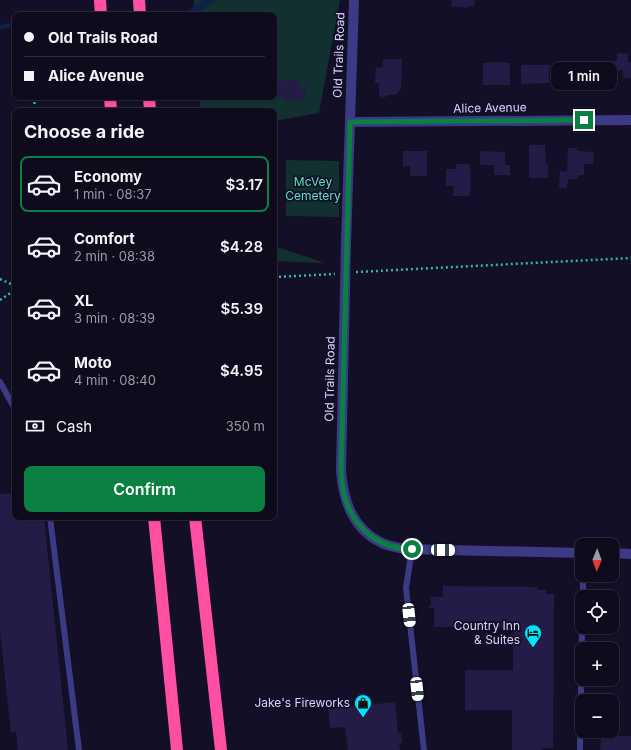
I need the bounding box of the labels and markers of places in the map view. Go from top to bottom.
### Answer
place label: Country Inn & Suites [454,618,520,647]
hotel icon: Country Inn & Suites [523,623,543,648]
shop icon: Jake's Fireworks [353,693,373,718]
place label: Jake's Fireworks [254,695,350,710]

